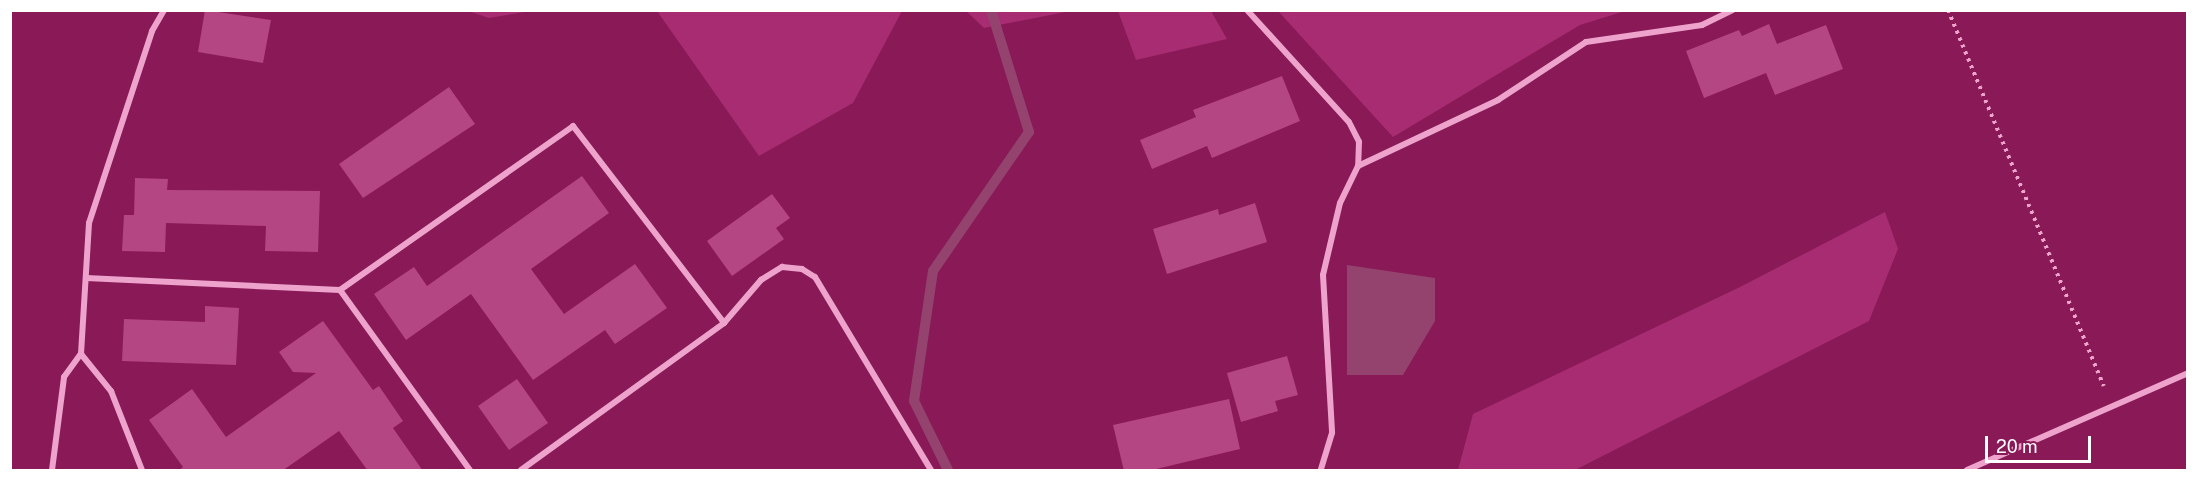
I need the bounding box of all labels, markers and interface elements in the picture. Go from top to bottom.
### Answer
scale bar [1988,424,2094,462]
text: 20 m [1996,436,2038,457]

